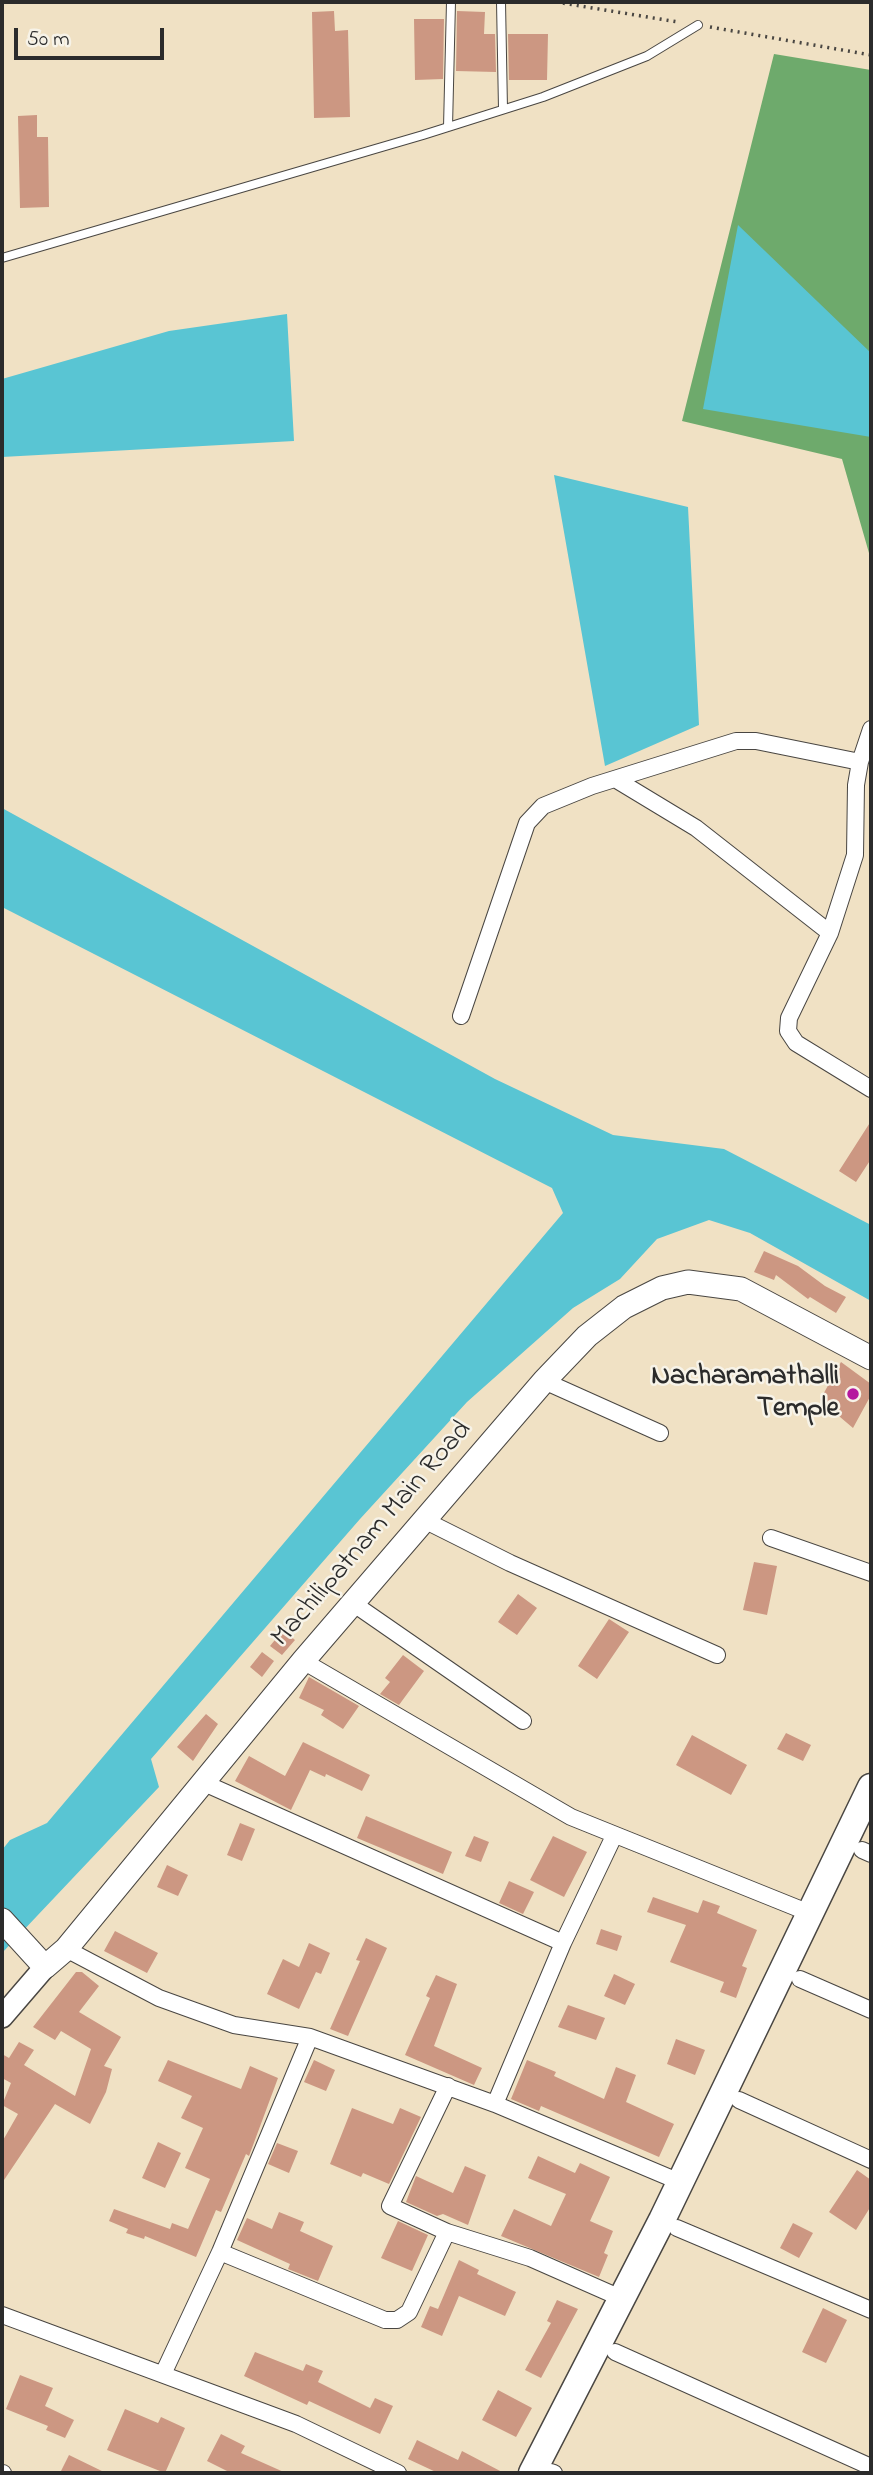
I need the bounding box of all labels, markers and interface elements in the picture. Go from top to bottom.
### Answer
scale bar [18,14,168,58]
text: 50 m [27,25,70,55]
place label: Nacharamathalli Temple [651,1361,839,1427]
marker: Nacharamathalli Temple [845,1386,861,1402]
street label: Machilipatnam Main Road [266,1415,480,1655]

